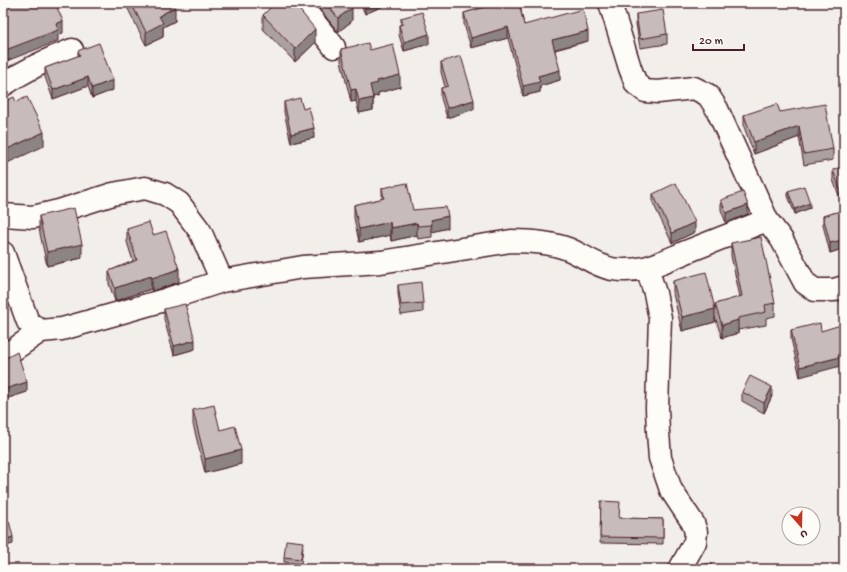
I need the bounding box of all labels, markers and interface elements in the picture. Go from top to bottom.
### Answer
scale bar [693,26,744,52]
text: 20 m [699,35,724,49]
north arrow [781,506,821,546]
text: U [798,527,809,540]

